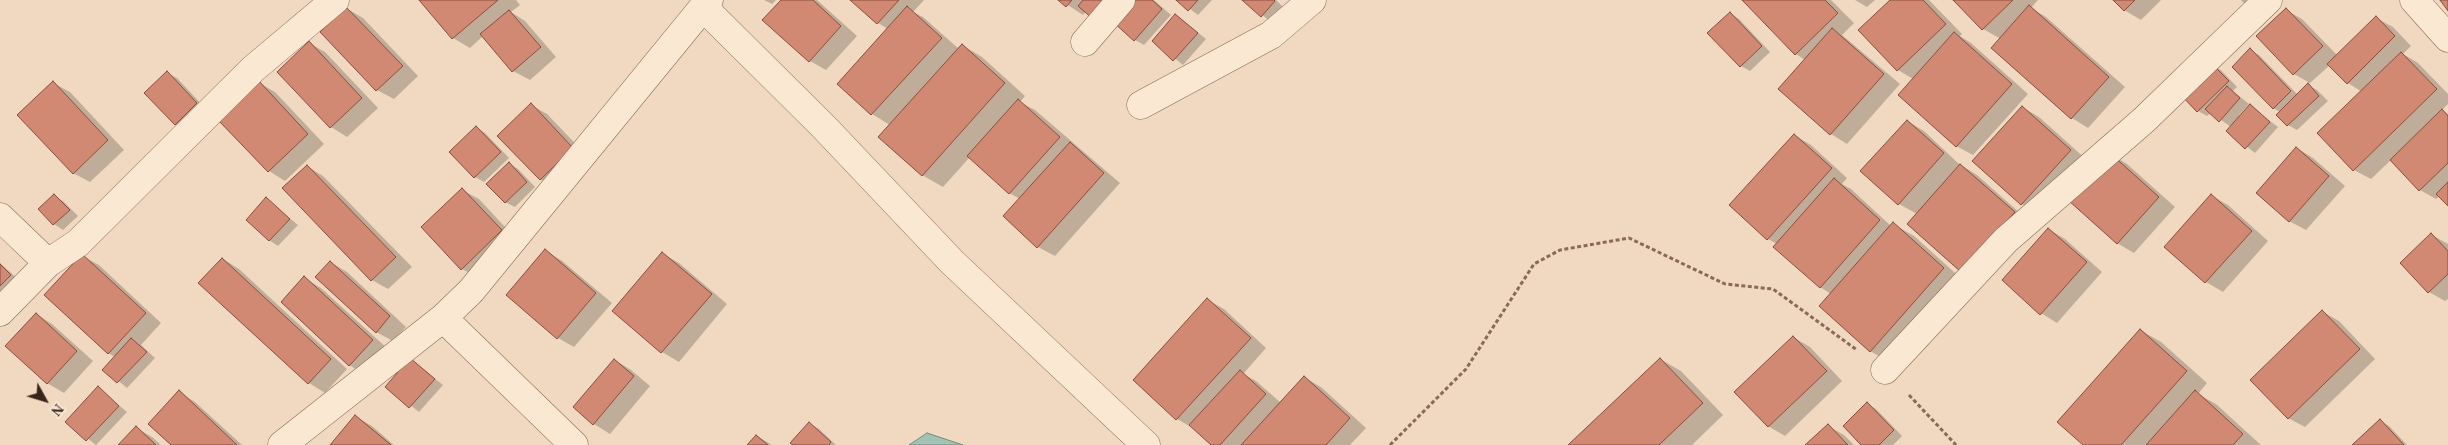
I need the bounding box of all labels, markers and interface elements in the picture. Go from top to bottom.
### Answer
north arrow [20,375,70,425]
text: N [48,401,66,418]

